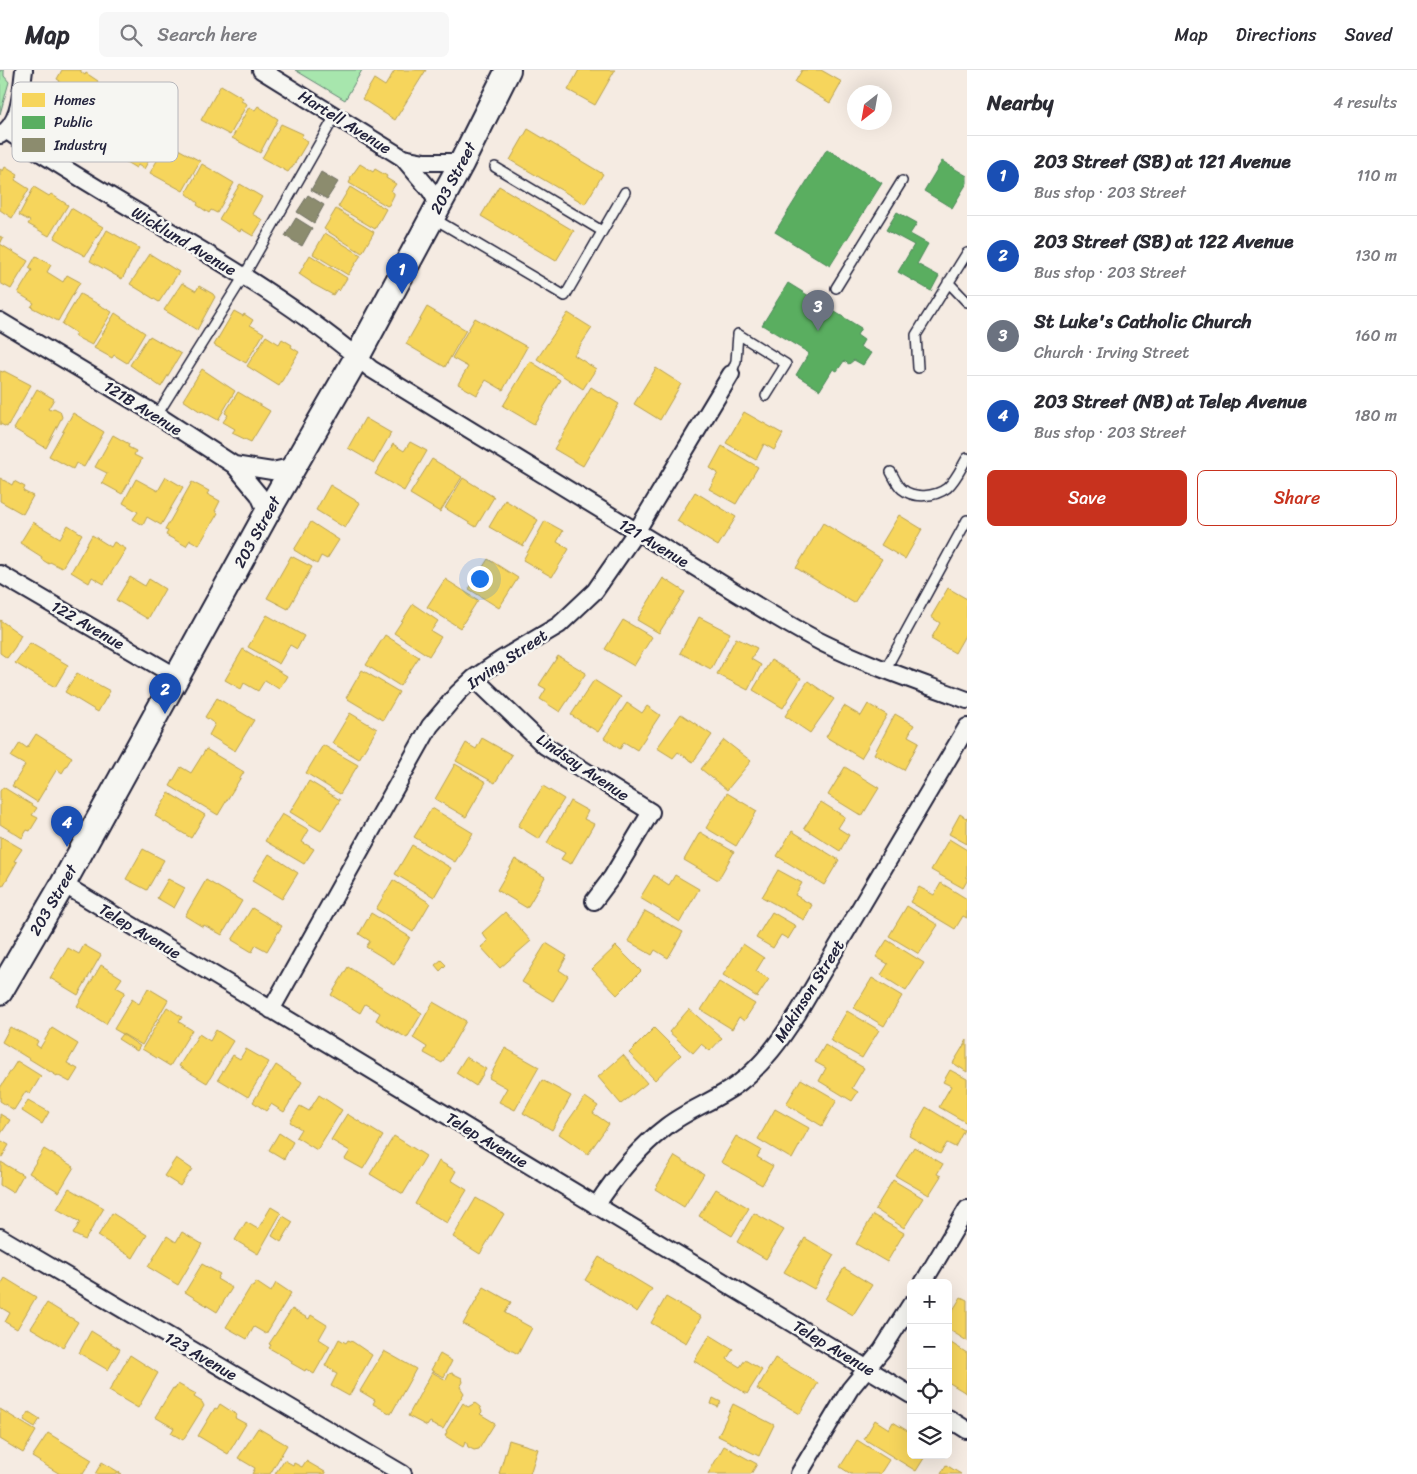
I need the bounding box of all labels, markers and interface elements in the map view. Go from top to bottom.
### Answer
search box [99,12,449,57]
text: Map [25,14,69,56]
text: Search here [157,18,257,51]
text: Map [1175,19,1208,51]
text: Directions [1236,19,1317,51]
text: Saved [1345,19,1392,51]
icon: search [117,21,145,49]
legend [12,82,178,162]
street label: Hartell Avenue [293,82,397,162]
text: Nearby [987,84,1053,122]
north arrow [847,85,892,130]
text: Homes [54,88,96,113]
text: 4 results [1333,88,1397,117]
text: Public [54,110,93,135]
text: Industry [53,133,108,158]
street label: 203 Street [422,136,485,220]
text: 203 Street (SB) at 121 Avenue [1034,145,1291,178]
text: 1 [1000,161,1006,190]
text: 110 m [1357,161,1397,190]
text: Bus stop · 203 Street [1034,178,1186,207]
street label: Wicklund Avenue [126,198,242,284]
text: 203 Street (SB) at 122 Avenue [1034,225,1293,258]
text: 2 [998,241,1008,270]
text: 130 m [1355,241,1397,270]
pin: 1 [386,253,418,294]
text: Bus stop · 203 Street [1034,258,1186,287]
pin: 3 [802,290,834,331]
text: St Luke's Catholic Church [1034,305,1251,338]
text: 3 [999,321,1007,350]
text: 160 m [1354,321,1397,350]
text: Church · Irving Street [1034,338,1189,367]
street label: 121B Avenue [98,372,188,444]
text: 203 Street (NB) at Telep Avenue [1034,385,1307,418]
text: 4 [998,401,1008,430]
text: 180 m [1354,401,1397,430]
text: Bus stop · 203 Street [1034,418,1186,447]
button: Save [987,470,1187,526]
button: Share [1197,470,1397,526]
street label: 203 Street [225,490,289,573]
street label: 121 Avenue [613,510,695,576]
your location [467,566,493,592]
street label: 122 Avenue [46,592,130,658]
street label: Irving Street [460,621,554,698]
pin: 2 [149,673,181,714]
street label: Lindsay Avenue [531,725,635,809]
pin: 4 [51,806,83,847]
street label: 203 Street [21,858,86,941]
street label: Telep Avenue [93,895,187,967]
street label: Makinson Street [766,934,852,1048]
street label: Telep Avenue [440,1104,534,1176]
map controls [907,1279,952,1459]
button: + [907,1279,952,1324]
street label: Telep Avenue [787,1312,881,1384]
street label: 123 Avenue [159,1323,243,1389]
button: − [907,1324,952,1369]
button: locate [907,1369,952,1414]
button: layers [907,1414,952,1459]

